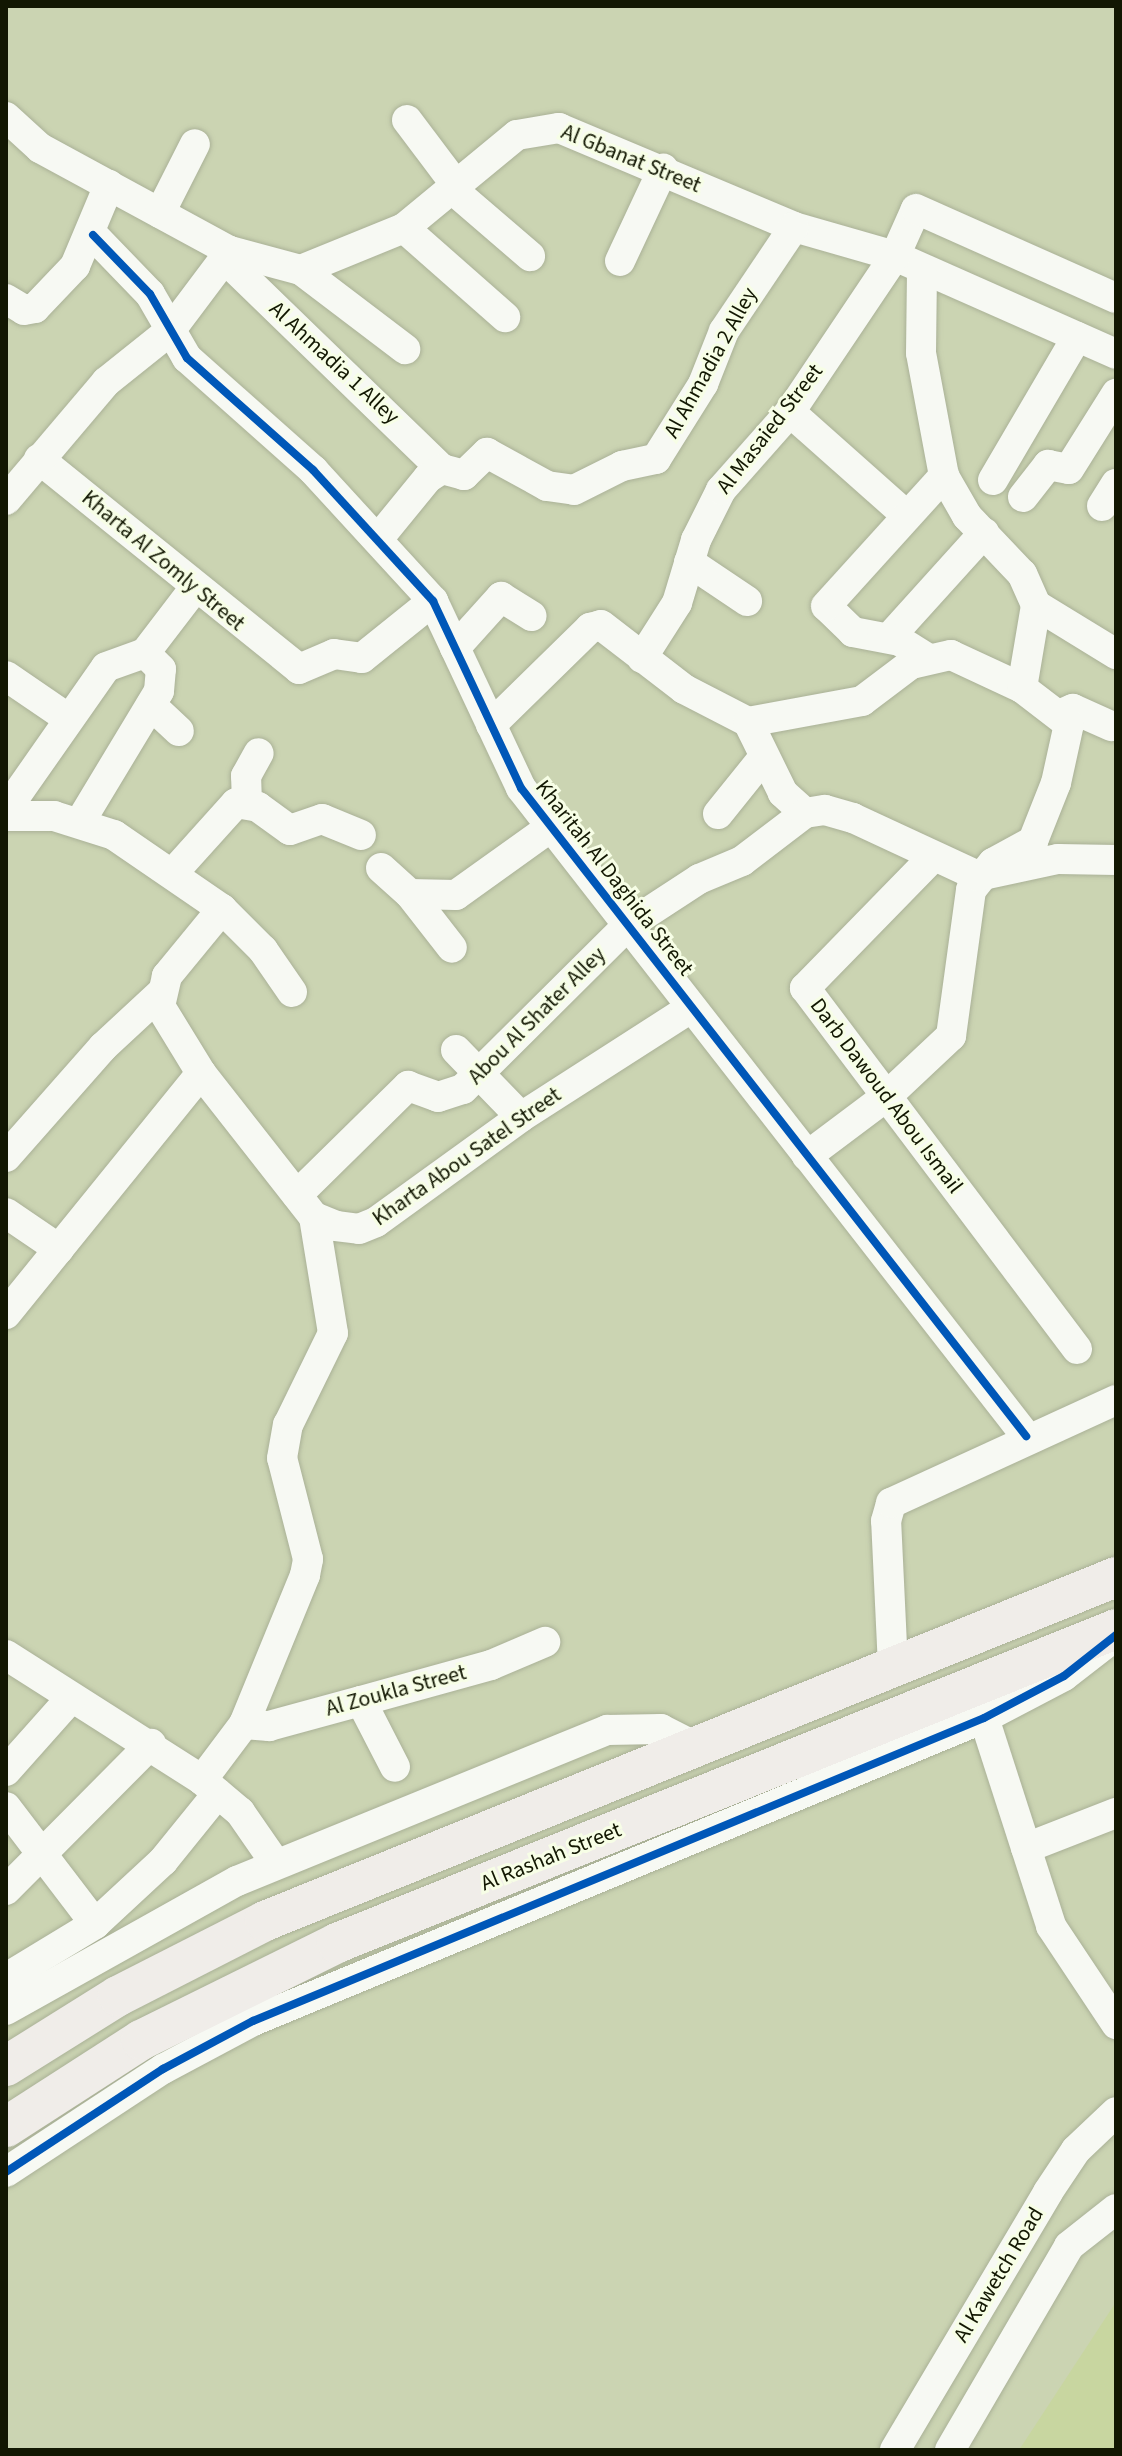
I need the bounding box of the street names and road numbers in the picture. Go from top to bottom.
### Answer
street label: Al Gbanat Street [557,119,705,199]
street label: Al Ahmadia 2 Alley [659,283,763,443]
street label: Al Ahmadia 1 Alley [264,296,404,430]
street label: Al Masaied Street [711,359,829,499]
street label: Kharta Al Zomly Street [76,485,250,637]
street label: Kharitah Al Daghida Street [529,775,699,981]
street label: Abou Al Shater Alley [463,942,611,1090]
street label: Darb Dawoud Abou Ismail [804,993,968,1199]
street label: Kharta Abou Satel Street [368,1082,566,1232]
street label: Al Zoukla Street [323,1660,469,1722]
street label: Al Rashah Street [477,1817,625,1897]
street label: Al Kawetch Road [948,2203,1050,2347]

